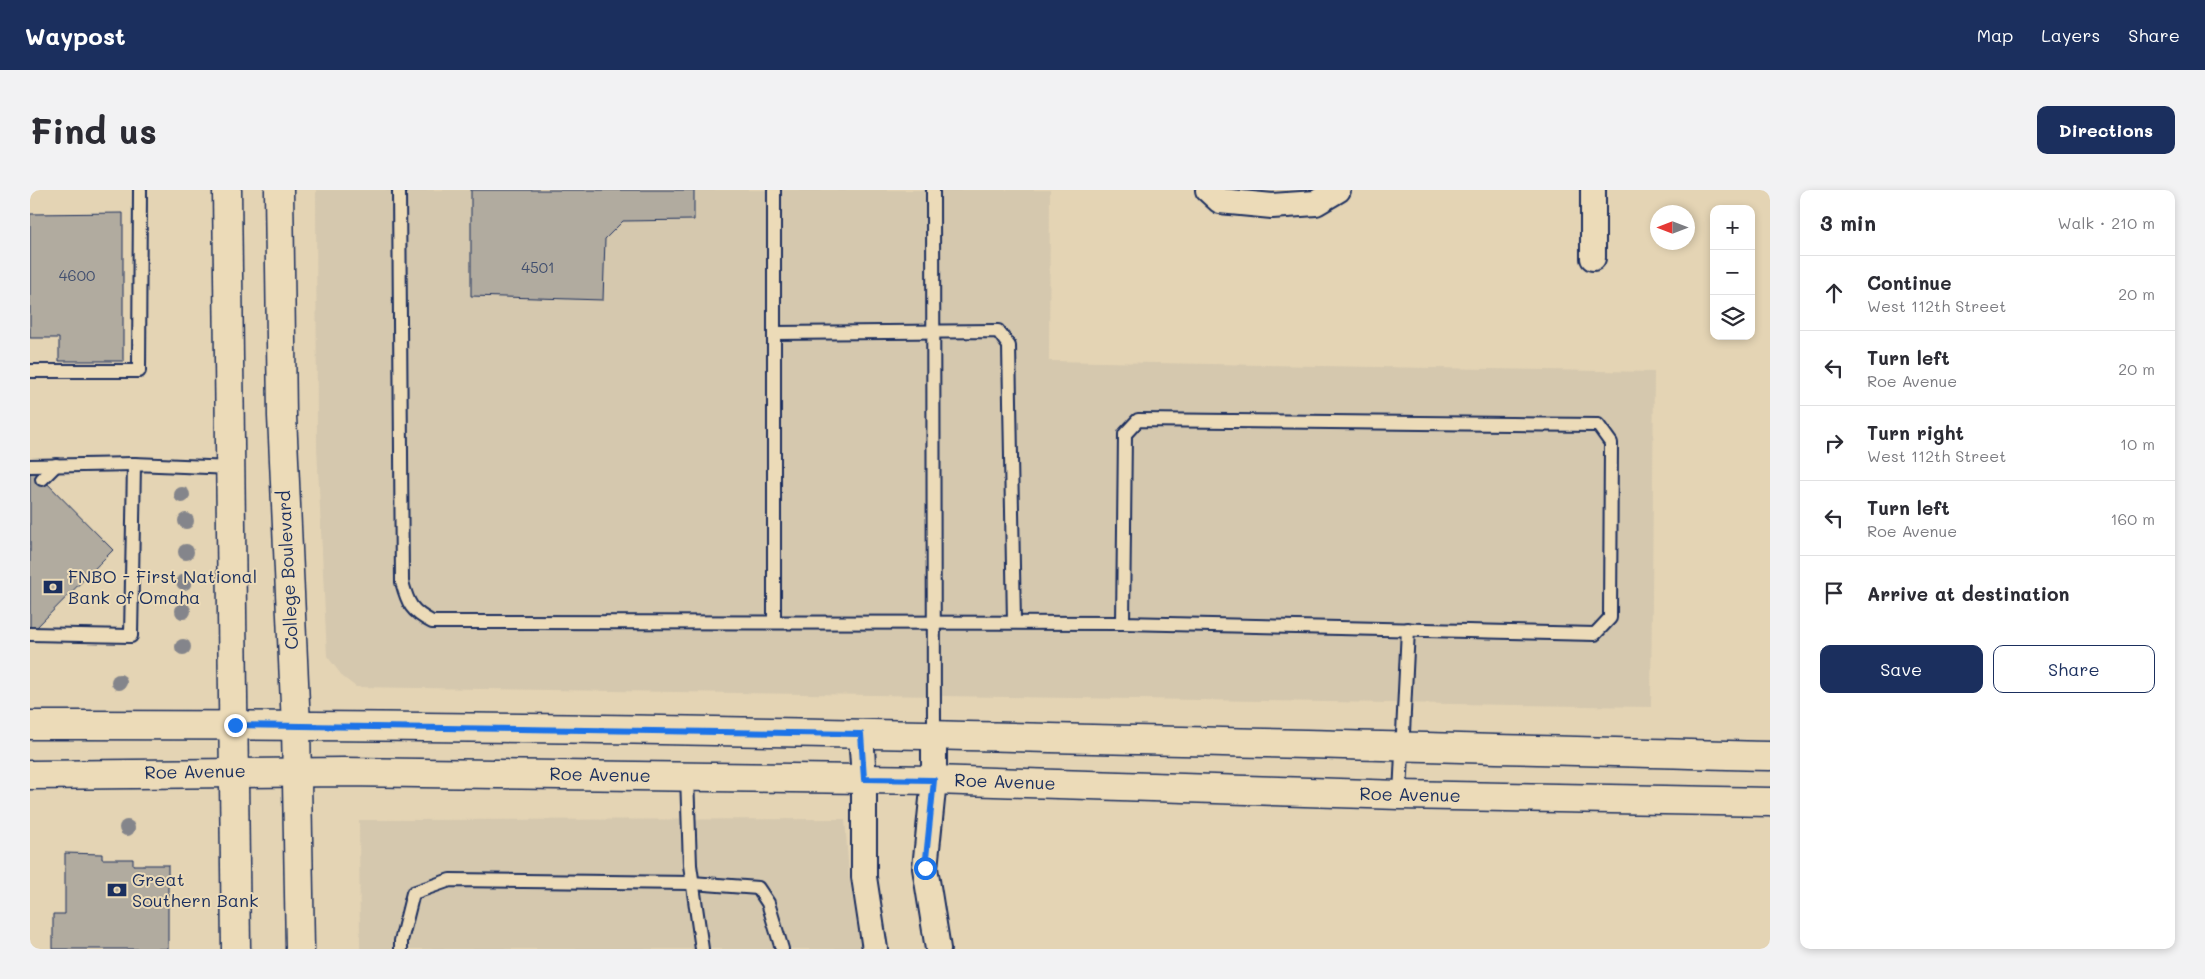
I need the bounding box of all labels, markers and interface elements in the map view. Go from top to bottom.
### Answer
text: Waypost [25,20,126,51]
text: Map [1977,23,2013,47]
text: Layers [2041,23,2100,47]
text: Share [2128,23,2180,47]
button: Directions [2037,106,2175,154]
text: Find us [30,107,157,153]
north arrow [1650,205,1695,250]
map controls [1710,205,1755,340]
button: + [1710,205,1755,250]
text: 3 min [1820,209,1876,236]
text: Walk · 210 m [2057,212,2155,233]
button: − [1710,250,1755,295]
house number: 4501 [521,257,555,277]
house number: 4600 [59,265,95,285]
text: Continue [1867,270,1952,295]
icon: ahead [1820,279,1848,307]
text: 20 m [2118,283,2155,304]
button: layers [1710,295,1755,340]
text: West 112th Street [1867,295,2006,316]
text: Turn left [1867,345,1950,370]
icon: left [1820,354,1848,382]
text: 20 m [2118,358,2155,379]
text: Roe Avenue [1867,370,1957,391]
text: Turn right [1867,420,1964,445]
icon: right [1820,429,1848,457]
text: 10 m [2120,433,2155,454]
text: West 112th Street [1867,445,2006,466]
street label: College Boulevard [271,490,303,650]
text: Turn left [1867,495,1950,520]
icon: left [1820,504,1848,532]
text: 160 m [2110,508,2155,529]
text: Roe Avenue [1867,520,1957,541]
place label: FNBO - First National Bank of Omaha [68,564,257,609]
bank icon: FNBO - First National Bank of Omaha [42,576,64,598]
icon: arrive [1820,579,1848,607]
text: Arrive at destination [1867,581,2070,606]
button: Save [1820,645,1983,693]
button: Share [1993,645,2155,693]
route end [224,714,247,737]
street label: Roe Avenue [144,758,246,784]
street label: Roe Avenue [549,761,651,787]
street label: Roe Avenue [954,767,1056,795]
street label: Roe Avenue [1359,781,1461,807]
route start [914,857,937,880]
place label: Great Southern Bank [132,867,259,912]
bank icon: Great Southern Bank [106,879,128,901]

